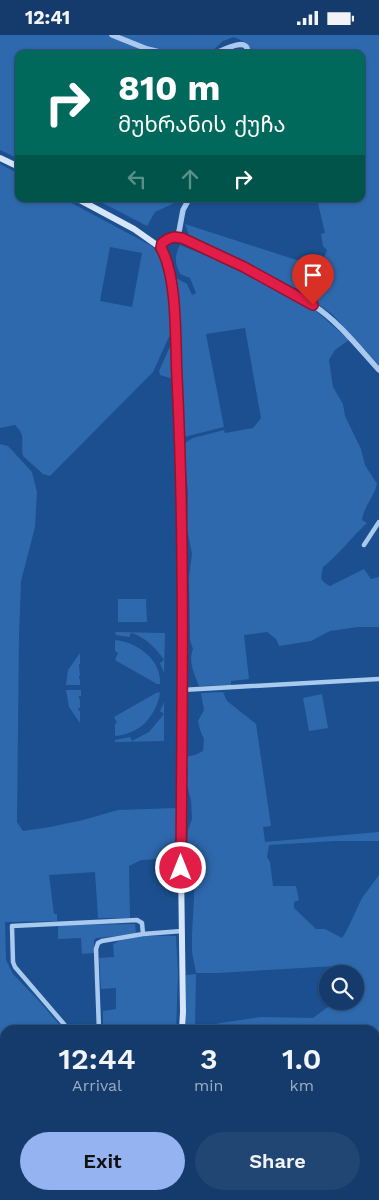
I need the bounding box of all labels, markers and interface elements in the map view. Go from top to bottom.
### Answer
text: 12:41 [25,6,70,29]
text: 810 m [118,67,221,109]
icon: right [35,70,100,135]
text: მუხრანის ქუჩა [118,112,286,137]
icon: left [123,165,151,193]
icon: ahead [176,165,204,193]
icon: right [229,165,257,193]
pin [292,254,334,305]
icon: arrive [299,261,327,289]
position arrow [154,841,206,893]
map controls [319,965,364,1010]
button: search [319,965,364,1010]
text: 12:44 [58,1041,136,1076]
text: 3 [200,1041,218,1076]
text: 1.0 [282,1041,322,1076]
text: Arrival [72,1076,122,1095]
text: min [194,1076,224,1095]
text: km [290,1076,314,1095]
button: Exit [20,1132,185,1190]
button: Share [195,1132,360,1190]

